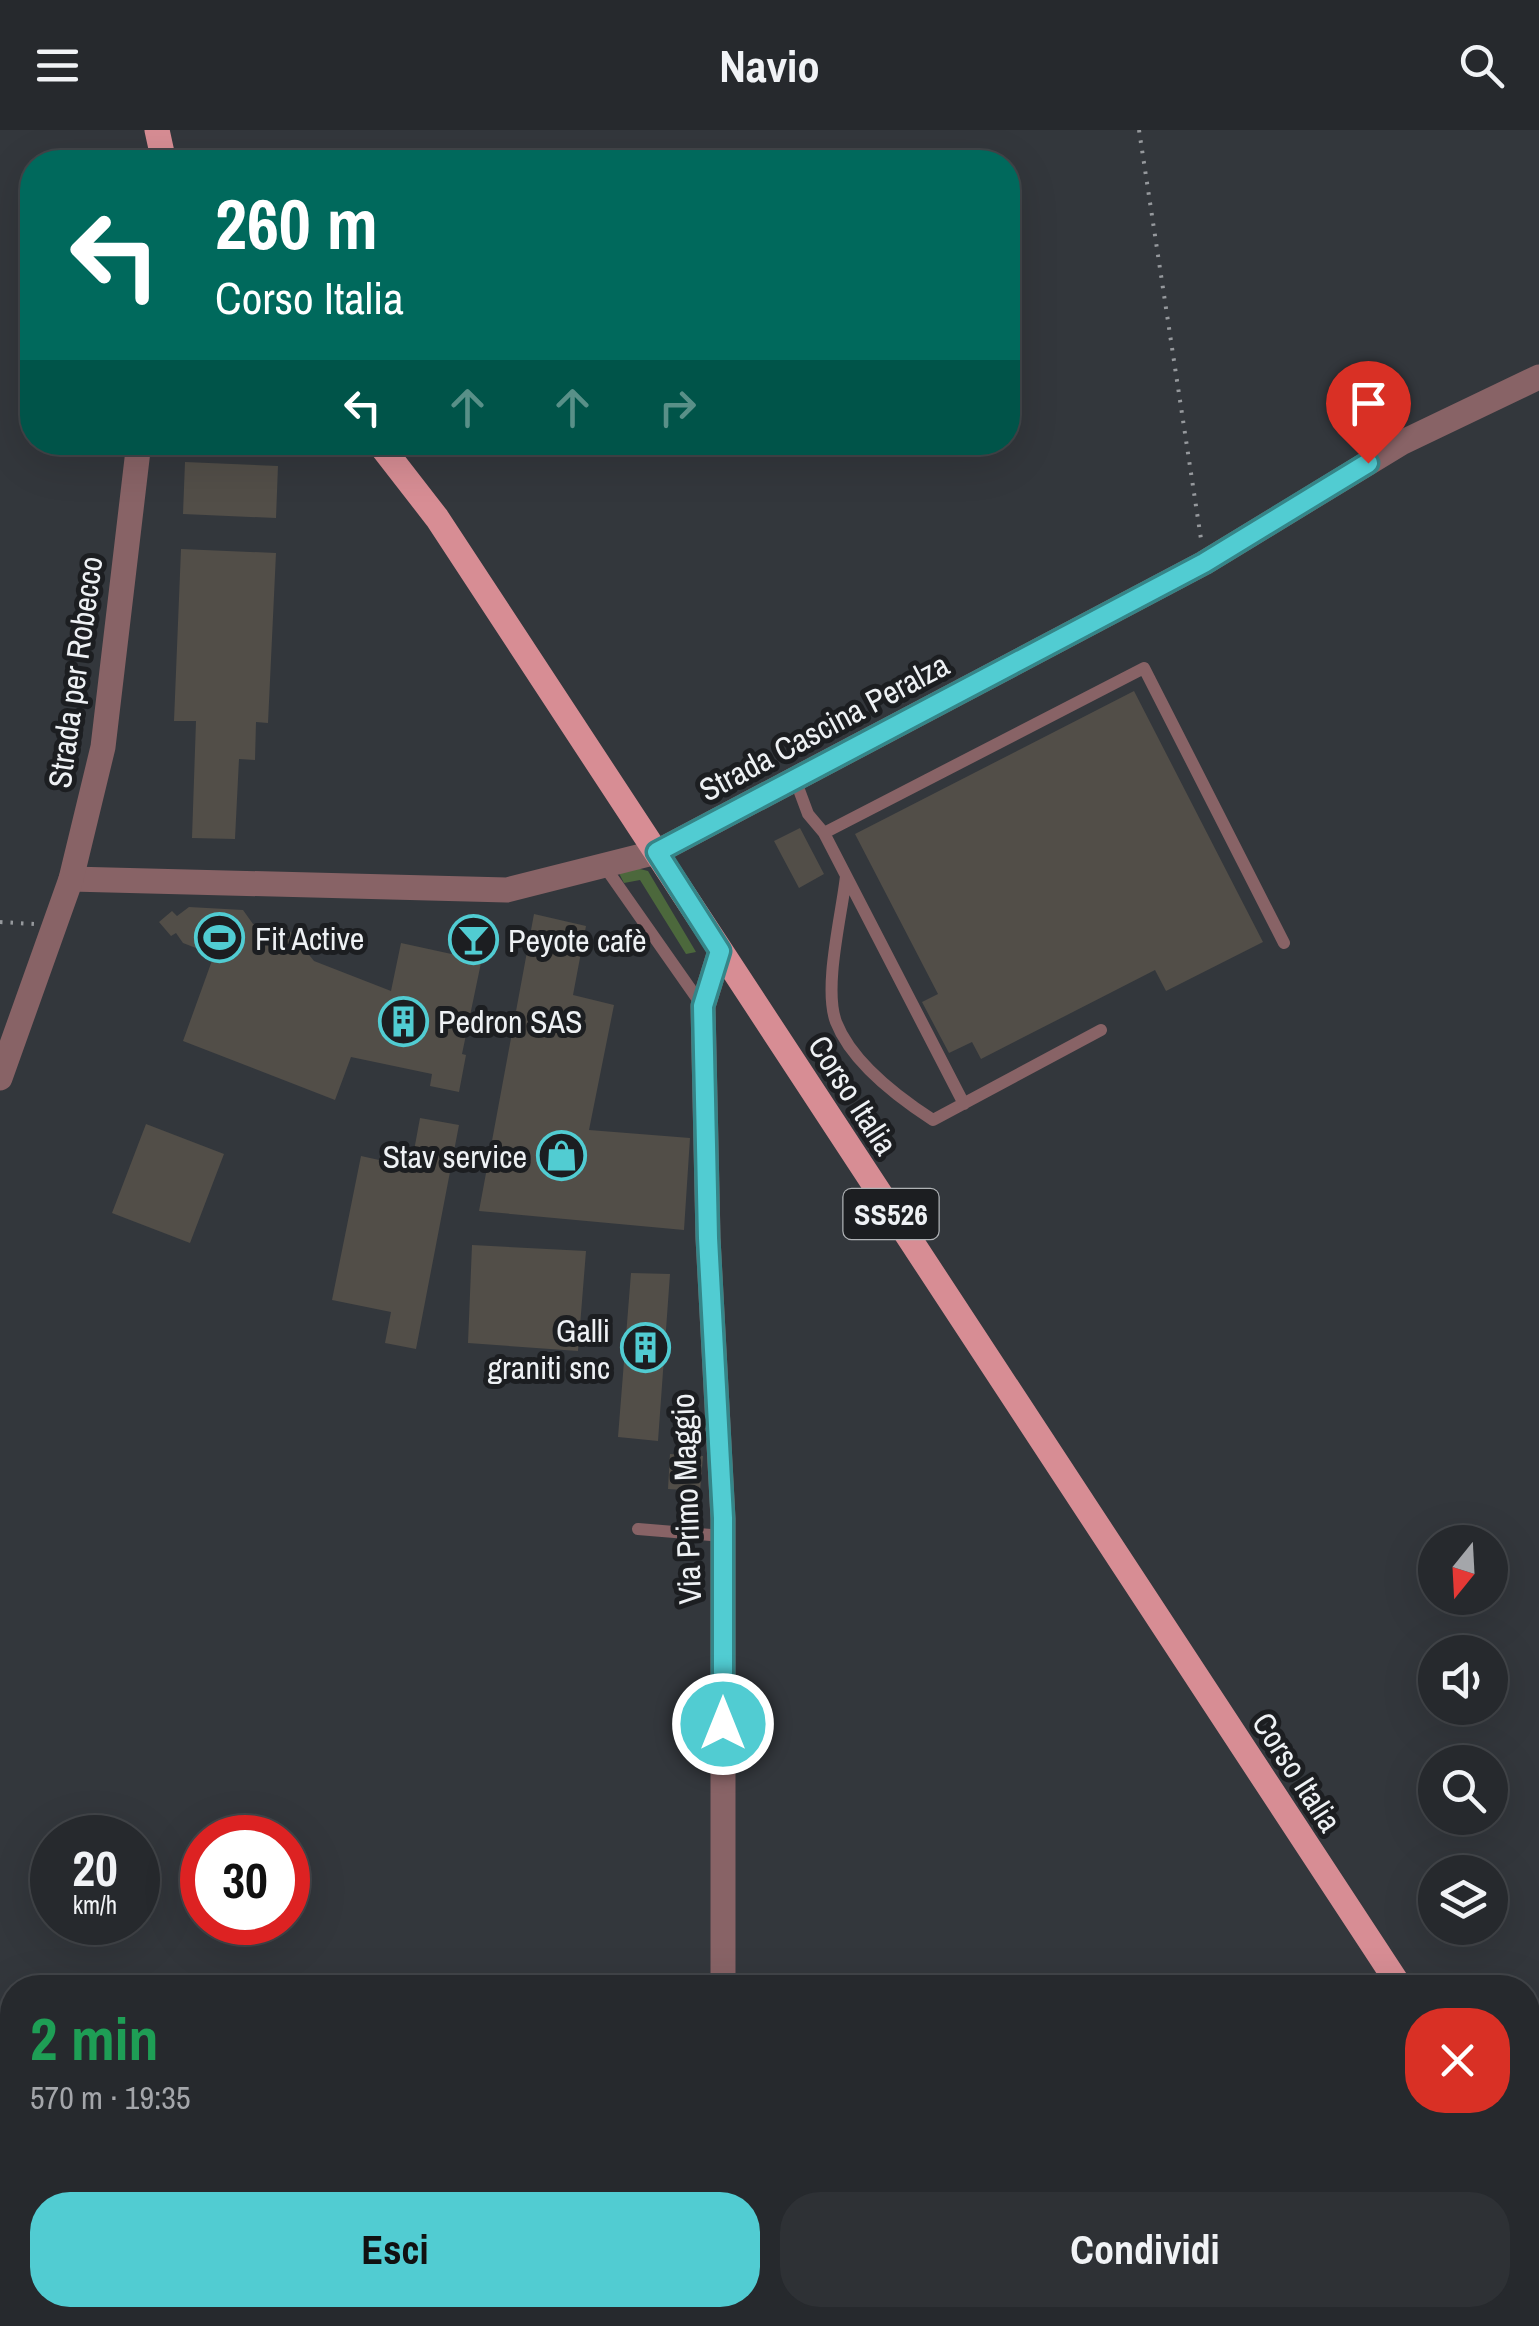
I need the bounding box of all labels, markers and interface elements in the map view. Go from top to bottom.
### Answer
text: Navio [719,35,820,96]
icon: menu [30,38,85,93]
icon: search [1454,38,1509,93]
text: 260 m [215,177,378,271]
icon: left [50,190,180,320]
text: Corso Italia [215,267,404,328]
pin [1326,361,1411,464]
icon: arrive [1341,376,1396,431]
icon: left [335,380,390,435]
icon: ahead [440,380,495,435]
icon: ahead [545,380,600,435]
icon: right [650,380,705,435]
street label: Strada per Robecco [37,553,113,791]
street label: Strada Cascina Peralza [692,643,957,811]
sports icon: Fit Active [194,912,246,964]
bar icon: Peyote cafè [447,914,499,966]
place label: Fit Active [255,917,364,960]
place label: Peyote cafè [508,919,647,962]
building icon: Pedron SAS [377,995,429,1047]
place label: Pedron SAS [438,1000,582,1043]
street label: Corso Italia [798,1027,908,1163]
shop icon: Stav service [536,1130,588,1182]
place label: Stav service [383,1135,527,1178]
road number: SS526 [844,1189,938,1239]
place label: Galli graniti snc [487,1309,610,1389]
building icon: Galli graniti snc [619,1322,671,1374]
street label: Via Primo Maggio [661,1393,711,1605]
north arrow [1418,1525,1508,1615]
map controls [1418,1525,1508,1945]
button: sound [1418,1635,1508,1725]
position arrow [671,1672,775,1776]
street label: Corso Italia [1242,1704,1352,1840]
button: search [1418,1745,1508,1835]
speed limit sign: 30 [180,1815,310,1945]
text: 20 [72,1834,118,1902]
button: layers [1418,1855,1508,1945]
text: km/h [73,1888,117,1922]
text: 2 min [30,1998,159,2079]
button: close [1405,2008,1510,2113]
text: 570 m · 19:35 [30,2076,190,2119]
button: Esci [30,2192,760,2307]
button: Condividi [780,2192,1510,2307]

